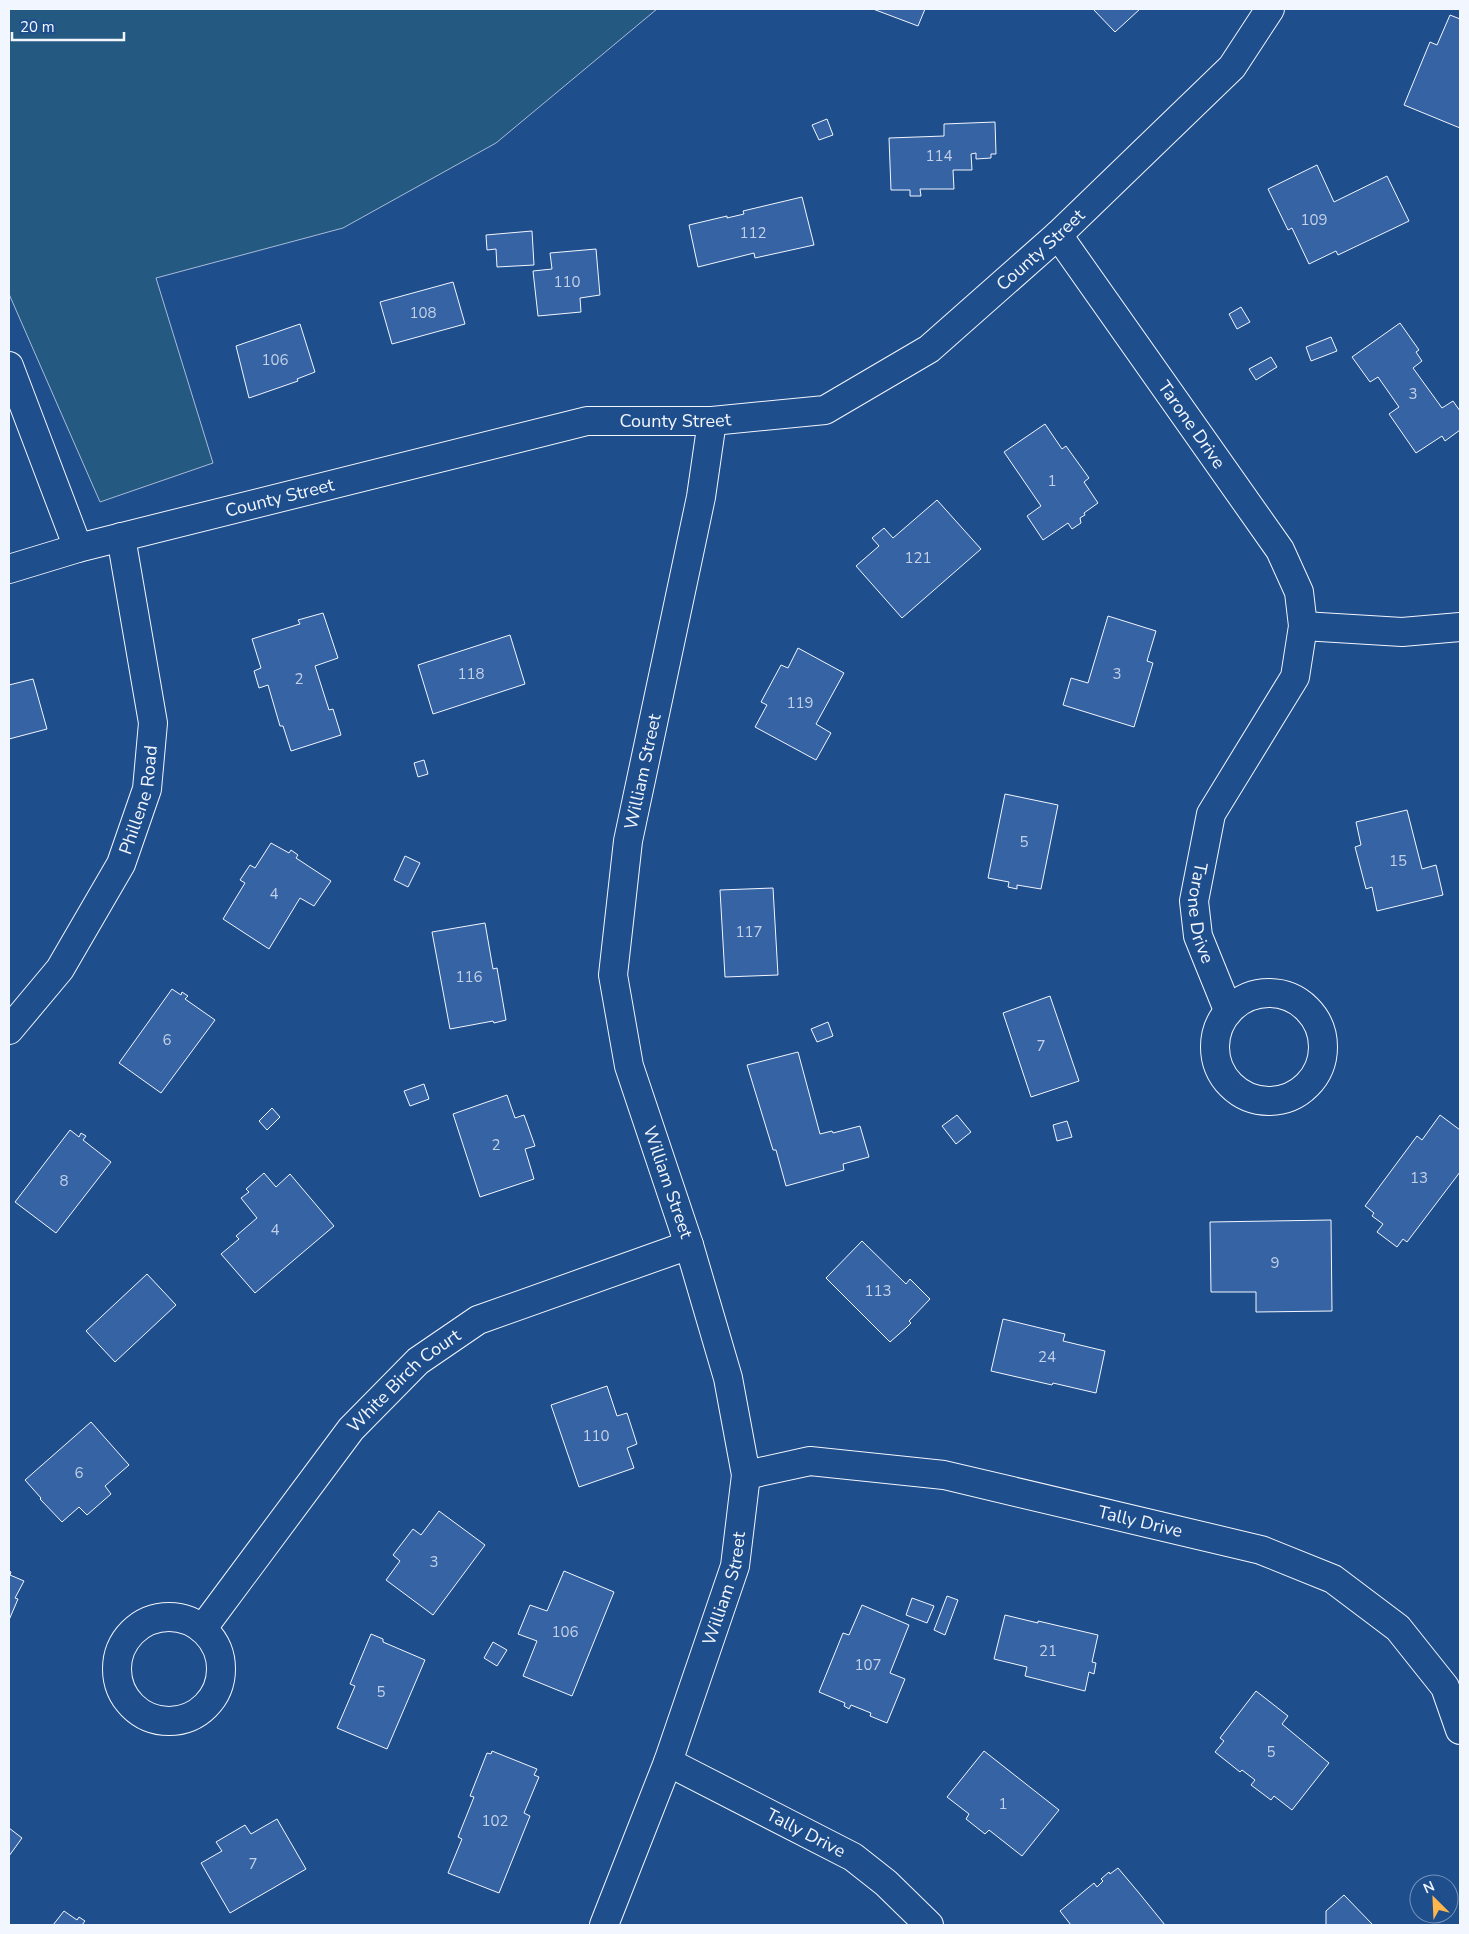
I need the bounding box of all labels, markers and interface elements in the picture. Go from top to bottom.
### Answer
scale bar [12,10,125,42]
text: 20 m [20,17,55,37]
house number: 114 [925,146,953,166]
street label: County Street [991,203,1090,296]
house number: 109 [1300,210,1328,230]
house number: 112 [739,223,767,243]
house number: 110 [553,272,581,292]
house number: 108 [409,303,437,323]
house number: 106 [261,350,289,370]
street label: Tarone Drive [1152,376,1231,473]
house number: 3 [1408,384,1418,404]
street label: County Street [620,407,733,433]
house number: 1 [1047,471,1057,491]
street label: County Street [223,472,337,523]
house number: 121 [904,548,932,568]
house number: 118 [457,664,485,684]
house number: 3 [1112,664,1122,684]
house number: 2 [294,669,304,689]
house number: 119 [786,693,814,713]
street label: William Street [619,711,667,832]
street label: Phillene Road [113,744,163,858]
house number: 5 [1019,832,1029,852]
house number: 15 [1389,851,1407,871]
street label: Tarone Drive [1182,860,1220,967]
house number: 4 [269,884,279,904]
house number: 117 [735,922,763,942]
house number: 116 [455,967,483,987]
house number: 6 [162,1030,172,1050]
house number: 7 [1036,1036,1046,1056]
street label: William Street [638,1123,699,1242]
house number: 2 [491,1135,501,1155]
house number: 13 [1410,1168,1428,1188]
house number: 8 [59,1171,69,1191]
house number: 4 [270,1220,280,1240]
house number: 9 [1270,1253,1280,1273]
house number: 113 [864,1281,892,1301]
street label: White Birch Court [342,1323,466,1438]
house number: 24 [1038,1347,1056,1367]
house number: 110 [582,1426,610,1446]
house number: 6 [74,1463,84,1483]
street label: Tally Drive [1096,1500,1185,1543]
street label: William Street [697,1530,751,1648]
house number: 3 [429,1552,439,1572]
house number: 106 [551,1622,579,1642]
house number: 21 [1039,1641,1057,1661]
house number: 107 [854,1655,882,1675]
house number: 5 [376,1682,386,1702]
house number: 5 [1266,1742,1276,1762]
house number: 1 [998,1794,1008,1814]
street label: Tally Drive [762,1802,850,1863]
house number: 102 [481,1811,509,1831]
house number: 7 [248,1854,258,1874]
north arrow [1409,1874,1459,1924]
text: N [1420,1877,1438,1898]

